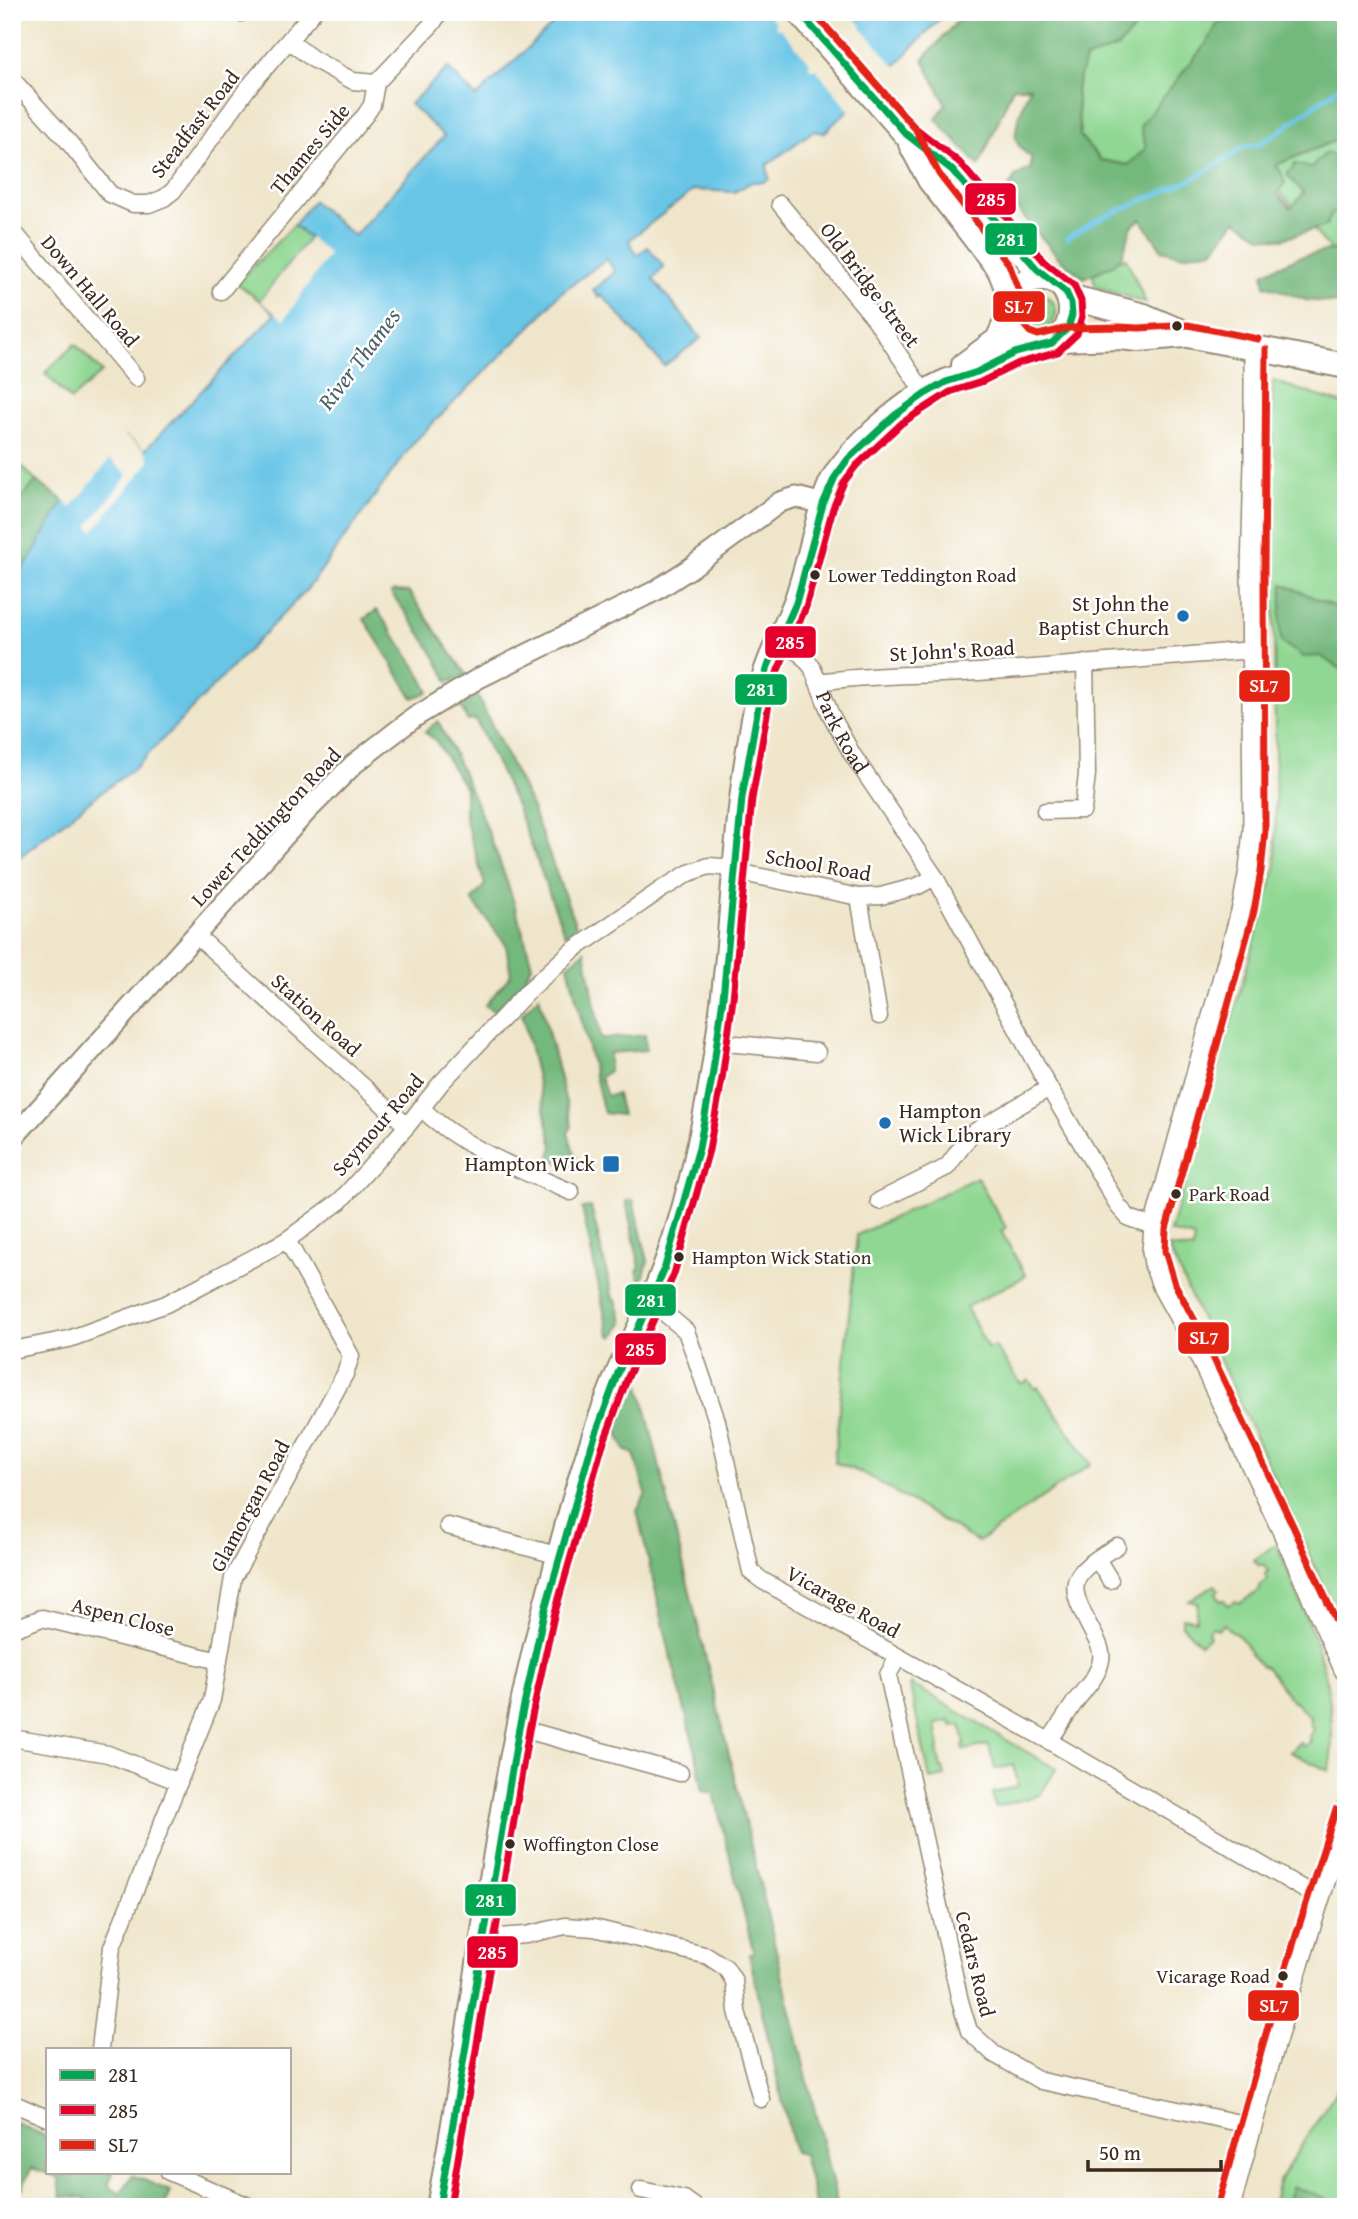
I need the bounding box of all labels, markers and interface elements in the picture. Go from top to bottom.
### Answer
street label: Steadfast Road [142,62,247,184]
street label: Thames Side [262,96,357,201]
line badge: 285 [964,182,1017,216]
text: 285 [976,185,1006,213]
street label: Old Bridge Street [813,215,928,354]
line badge: 281 [984,222,1038,256]
text: 281 [996,225,1026,253]
street label: Down Hall Road [34,228,147,354]
line badge: SL7 [992,290,1046,323]
text: SL7 [1004,292,1034,320]
water label: River Thames [309,300,408,417]
unlabelled marker [1170,319,1184,333]
place label: Lower Teddington Road [828,561,1017,589]
marker: Lower Teddington Road [808,568,822,582]
place label: St John the Baptist Church [1038,588,1169,643]
marker: St John the Baptist Church [1175,608,1191,624]
line badge: 285 [764,625,817,659]
text: 285 [775,628,805,656]
street label: St John's Road [888,632,1016,669]
line badge: SL7 [1238,669,1291,703]
text: SL7 [1249,671,1279,699]
line badge: 281 [734,673,788,706]
text: 281 [746,675,776,703]
street label: Park Road [808,686,877,780]
street label: Lower Teddington Road [183,739,348,913]
street label: School Road [763,840,874,889]
street label: Station Road [264,966,369,1064]
street label: Seymour Road [324,1066,432,1183]
place label: Hampton Wick Library [899,1095,1012,1150]
marker: Hampton Wick Library [877,1115,893,1131]
place label: Hampton Wick [465,1148,595,1179]
marker: Hampton Wick [601,1154,621,1174]
place label: Park Road [1189,1180,1270,1208]
marker: Park Road [1169,1187,1183,1201]
place label: Hampton Wick Station [692,1243,872,1271]
marker: Hampton Wick Station [672,1250,686,1264]
line badge: 281 [624,1283,677,1317]
text: 281 [636,1286,666,1314]
line badge: SL7 [1177,1321,1230,1355]
text: SL7 [1189,1323,1219,1351]
line badge: 285 [614,1332,667,1366]
text: 285 [625,1335,655,1363]
street label: Glamorgan Road [202,1434,298,1577]
street label: Vicarage Road [781,1557,907,1646]
street label: Aspen Close [68,1589,178,1644]
place label: Woffington Close [523,1830,659,1858]
marker: Woffington Close [503,1837,517,1851]
line badge: 281 [464,1883,517,1917]
text: 281 [475,1886,505,1914]
street label: Cedars Road [947,1908,1004,2021]
line badge: 285 [466,1935,519,1969]
text: 285 [477,1938,507,1966]
place label: Vicarage Road [1156,1962,1271,1990]
marker: Vicarage Road [1276,1969,1290,1983]
line badge: SL7 [1247,1989,1300,2022]
text: SL7 [1259,1991,1289,2019]
legend [46,2048,290,2174]
text: 281 [108,2059,138,2090]
text: 285 [108,2095,138,2126]
scale bar [1088,2128,1222,2172]
text: SL7 [108,2129,139,2160]
text: 50 m [1099,2137,1141,2168]

